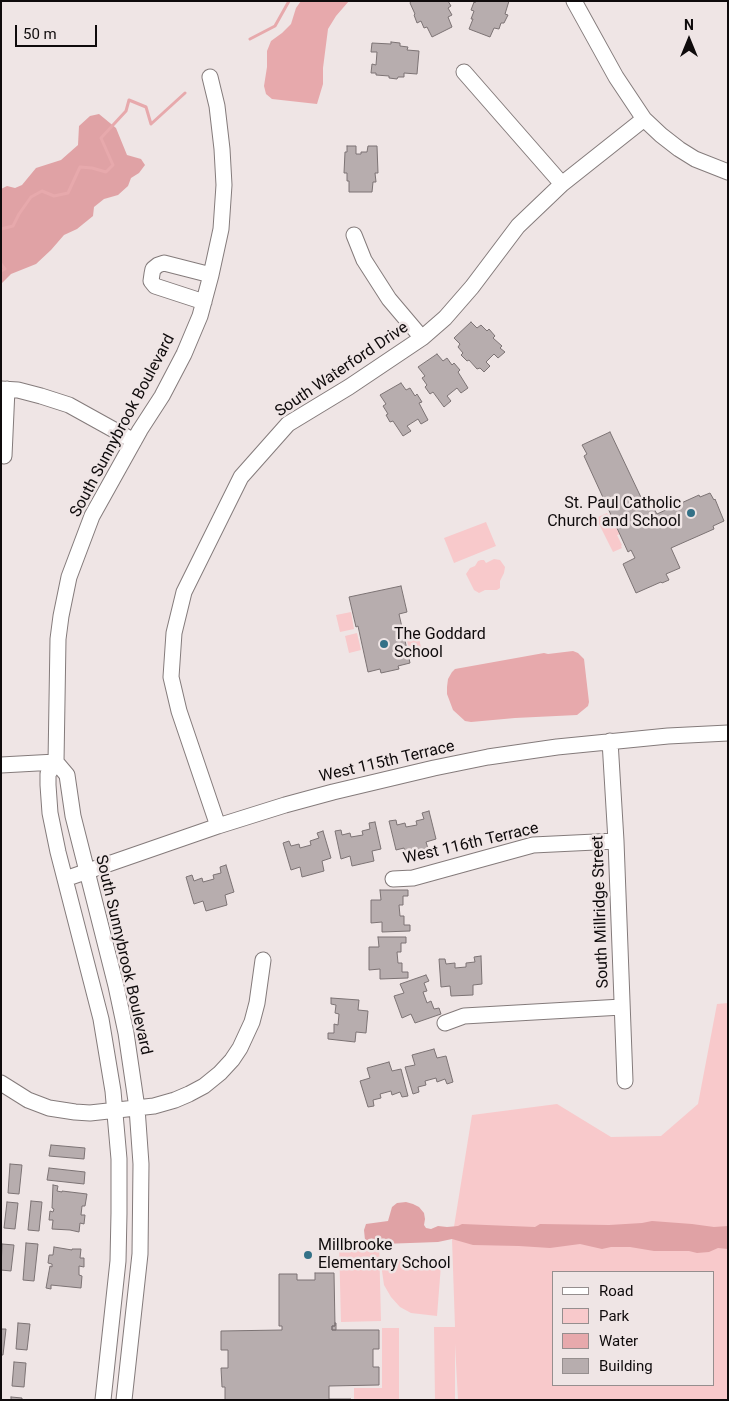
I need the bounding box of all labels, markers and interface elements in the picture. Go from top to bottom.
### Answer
scale bar [18,15,100,47]
north arrow [664,15,714,65]
text: N [684,17,694,33]
text: 50 m [23,25,57,43]
street label: South Waterford Drive [272,318,412,422]
street label: South Sunnybrook Boulevard [67,331,179,521]
place label: St. Paul Catholic Church and School [547,494,681,532]
marker: St. Paul Catholic Church and School [685,507,697,519]
place label: The Goddard School [394,625,486,663]
marker: The Goddard School [378,638,390,650]
street label: West 115th Terrace [317,737,457,787]
street label: West 116th Terrace [401,819,541,869]
street label: South Millridge Street [589,835,613,989]
street label: South Sunnybrook Boulevard [91,853,155,1057]
place label: Millbrooke Elementary School [318,1236,451,1274]
marker: Millbrooke Elementary School [302,1249,314,1261]
legend [552,1271,714,1386]
text: Road [599,1282,633,1300]
text: Park [599,1307,629,1325]
text: Water [599,1332,638,1350]
text: Building [599,1357,653,1375]

